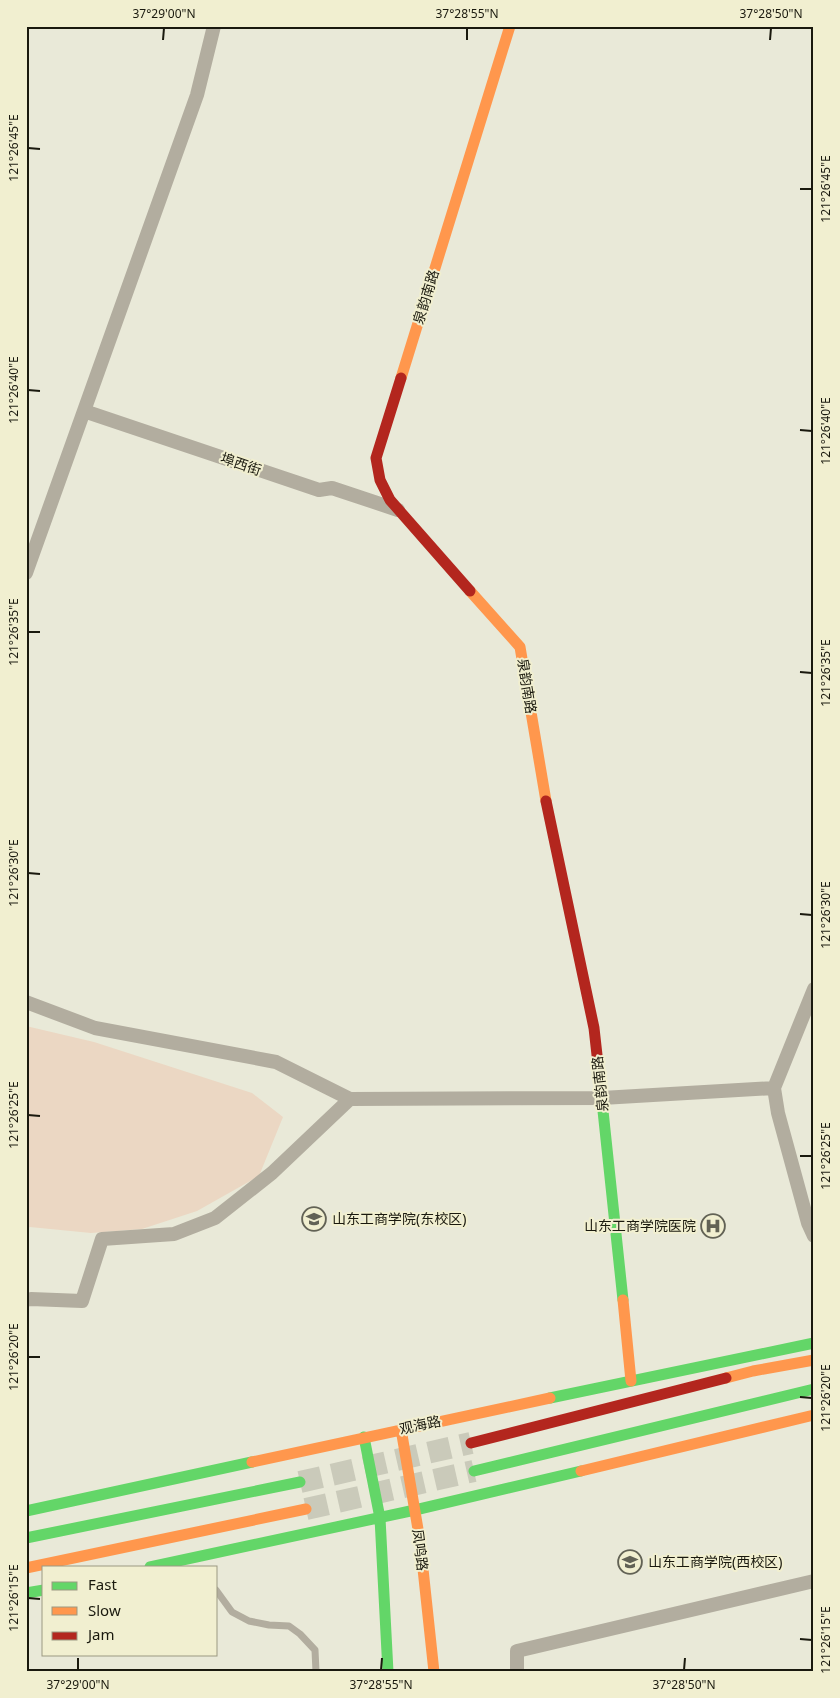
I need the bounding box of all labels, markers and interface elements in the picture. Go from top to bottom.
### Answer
text: 37°29'00"N [132,5,196,22]
text: 37°28'55"N [435,5,499,22]
text: 37°28'50"N [739,5,803,22]
text: 121°26'45"E [5,114,22,182]
text: 121°26'45"E [817,155,834,223]
street label: 泉韵南路 [408,267,443,326]
text: 121°26'40"E [5,356,22,424]
text: 121°26'40"E [817,397,834,465]
street label: 埠西街 [218,448,264,479]
text: 121°26'35"E [5,598,22,666]
text: 121°26'35"E [817,639,834,707]
street label: 泉韵南路 [514,657,541,715]
text: 121°26'30"E [5,839,22,907]
text: 121°26'30"E [817,881,834,949]
street label: 泉韵南路 [587,1055,612,1113]
text: 121°26'25"E [5,1081,22,1149]
text: 121°26'25"E [817,1122,834,1190]
school or university icon: 山东工商学院(东校区) [301,1206,327,1232]
place label: 山东工商学院(东校区) [332,1209,466,1228]
hospital icon: 山东工商学院医院 [700,1213,726,1239]
place label: 山东工商学院医院 [584,1216,696,1235]
text: 121°26'20"E [5,1323,22,1391]
text: 121°26'20"E [817,1364,834,1432]
street label: 观海路 [397,1411,442,1438]
street label: 凤鸣路 [409,1528,432,1572]
school or university icon: 山东工商学院(西校区) [617,1549,643,1575]
place label: 山东工商学院(西校区) [648,1552,782,1571]
text: 121°26'15"E [5,1564,22,1632]
legend [42,1566,218,1656]
text: Fast [88,1574,117,1594]
text: Slow [88,1600,121,1620]
text: 121°26'15"E [817,1606,834,1674]
text: Jam [86,1624,115,1644]
text: 37°29'00"N [46,1676,110,1693]
text: 37°28'55"N [349,1676,413,1693]
text: 37°28'50"N [652,1676,716,1693]

